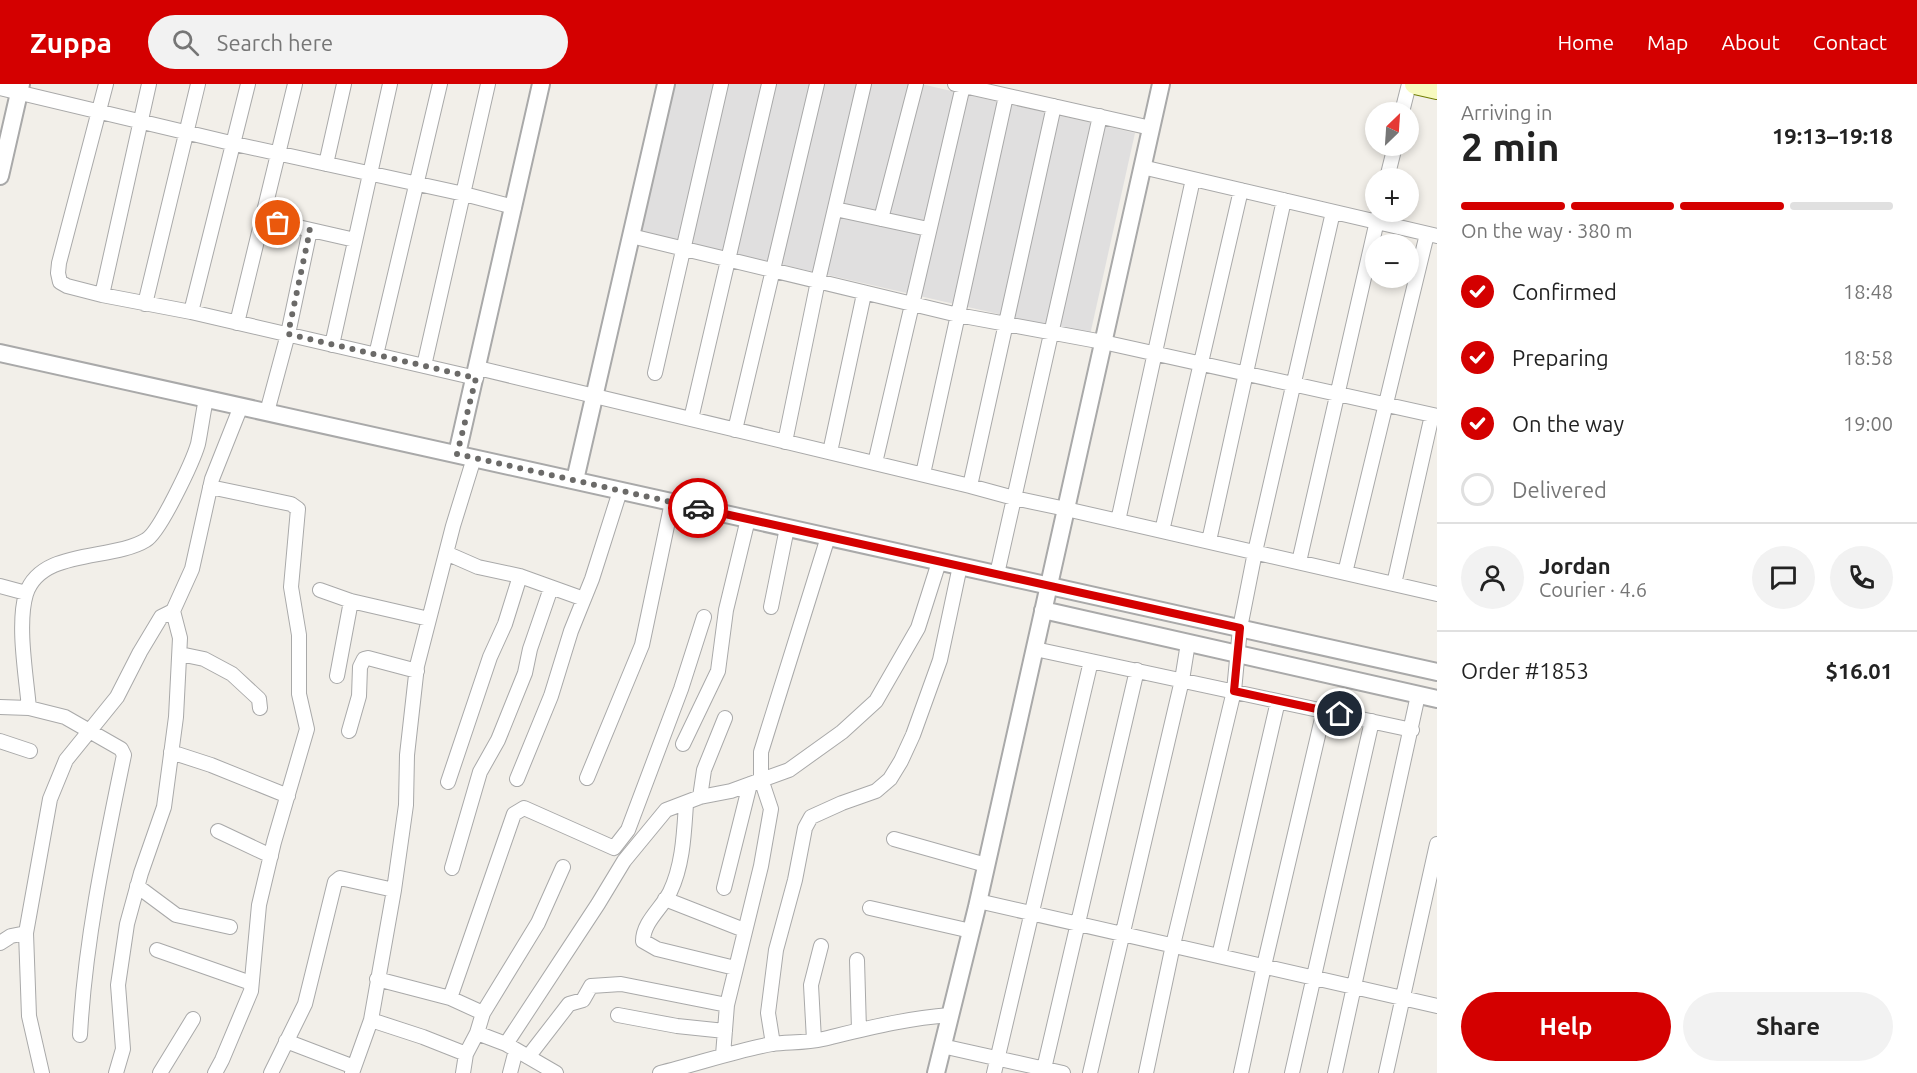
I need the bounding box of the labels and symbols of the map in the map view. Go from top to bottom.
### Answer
north arrow [1365,102,1419,156]
pin [252,197,303,248]
courier [668,478,728,538]
pin [1314,688,1365,739]

